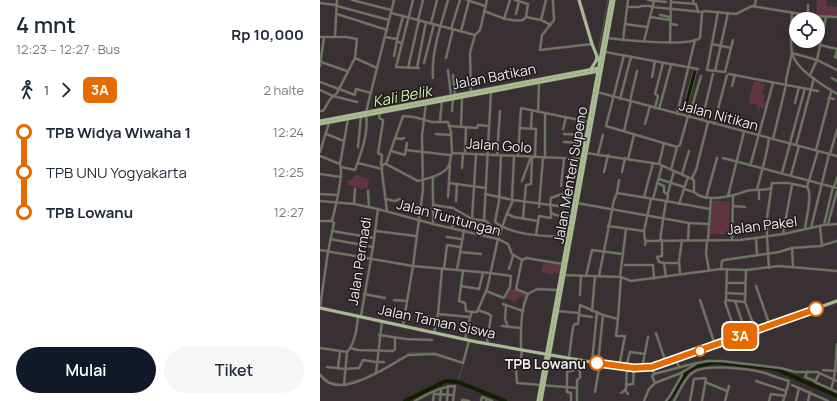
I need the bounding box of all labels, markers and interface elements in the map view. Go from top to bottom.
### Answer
text: 4 mnt [16,10,76,40]
map controls [789,12,825,48]
button: locate [789,12,825,48]
text: Rp 10,000 [231,24,304,45]
text: 12:23 – 12:27 · Bus [16,40,120,58]
street label: Jalan Batikan [451,59,537,93]
icon: walk [16,79,38,101]
icon: forward [55,79,77,101]
text: 3A [91,80,109,99]
water label: Kali Belik [371,80,436,112]
text: 1 [44,81,49,99]
text: 2 halte [263,81,304,99]
street label: Jalan Nitikan [677,95,761,135]
street label: Jalan Menteri Supeno [549,105,591,245]
text: TPB Widya Wiwaha 1 [46,122,191,143]
text: 12:24 [273,123,304,141]
street label: Jalan Golo [465,133,533,157]
text: TPB UNU Yogyakarta [46,162,187,183]
text: 12:25 [273,163,304,181]
street label: Jalan Tuntungan [395,194,503,240]
text: TPB Lowanu [46,202,133,223]
text: 12:27 [274,203,304,221]
street label: Jalan Pakel [726,211,798,239]
street label: Jalan Permadi [343,215,375,307]
street label: Jalan Taman Siswa [377,299,497,343]
unlabelled marker [808,301,824,317]
line badge: 3A [722,323,758,349]
text: 3A [731,326,749,345]
unlabelled marker [694,345,706,357]
button: Mulai [16,347,156,393]
button: Tiket [164,347,304,393]
place label: TPB Lowanu [505,354,586,373]
marker: TPB Lowanu [589,355,605,371]

